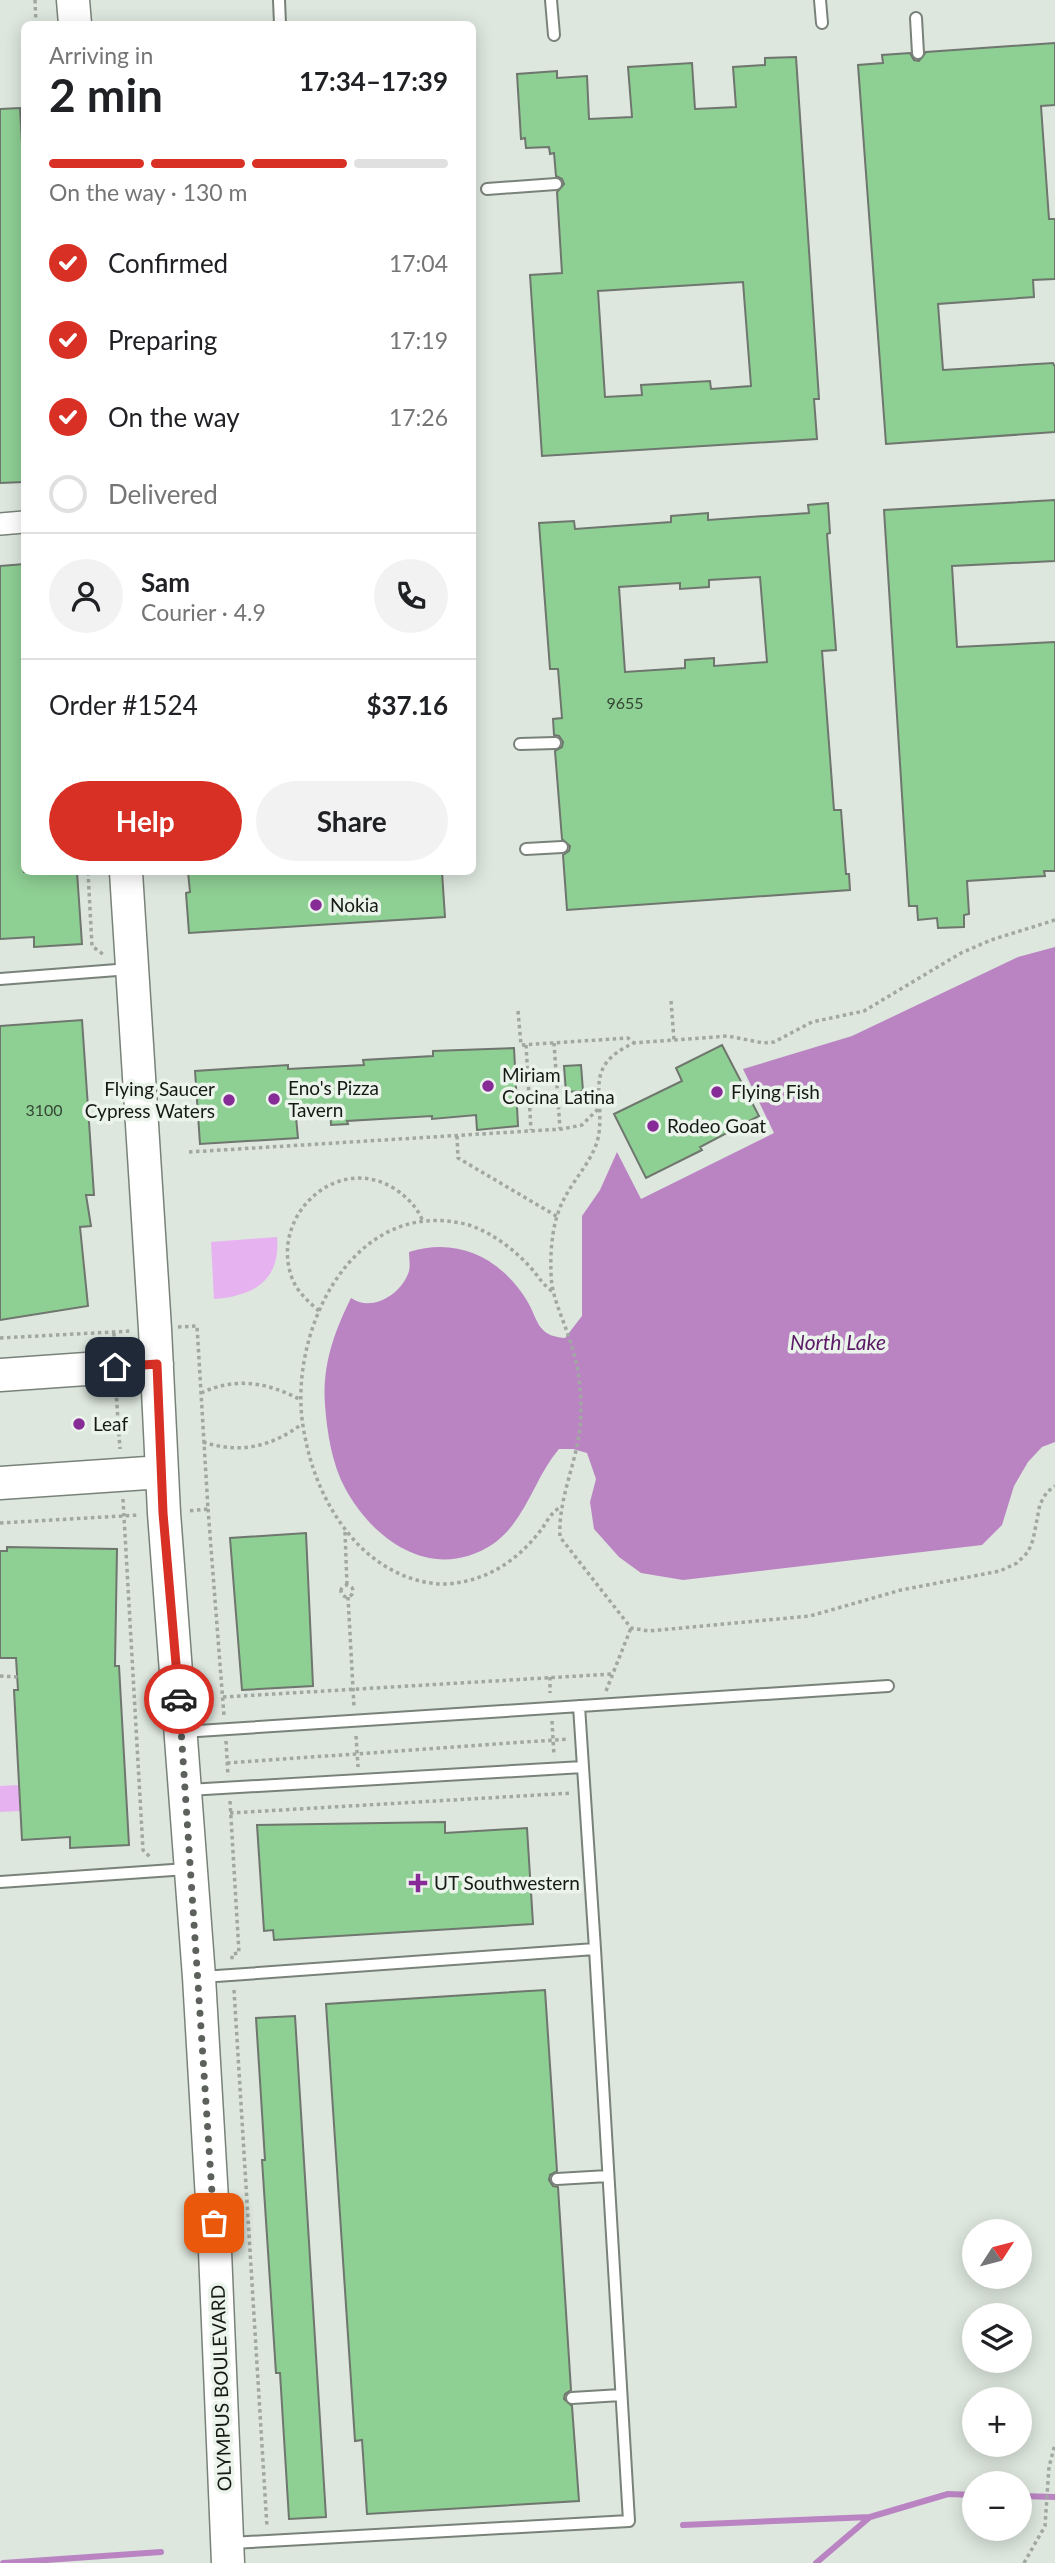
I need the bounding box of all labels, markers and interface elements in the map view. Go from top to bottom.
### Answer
text: Arriving in [49,41,153,69]
text: 17:34–17:39 [299,65,448,97]
text: 2 min [49,67,163,122]
text: On the way · 130 m [49,178,248,206]
icon: check [49,244,87,282]
text: Confirmed [108,247,228,279]
text: 17:04 [389,249,448,277]
icon: check [49,321,87,359]
text: Preparing [108,324,217,356]
text: 17:19 [389,326,448,354]
icon: check [49,398,87,436]
text: On the way [108,401,240,433]
text: 17:26 [389,403,448,431]
text: Delivered [108,478,218,510]
button: person [49,559,123,633]
button: phone [374,559,448,633]
text: Sam [141,566,190,598]
text: Courier · 4.9 [141,598,266,626]
text: Order #1524 [49,689,198,721]
text: $37.16 [366,689,448,721]
house number: 9655 [606,693,644,712]
button: Help [49,781,242,861]
button: Share [256,781,448,861]
place label: Nokia [330,893,379,916]
marker: Nokia [308,897,324,913]
place label: Miriam Cocina Latina [502,1063,615,1108]
place label: Eno's Pizza Tavern [288,1076,379,1121]
place label: Flying Saucer Cypress Waters [85,1077,215,1122]
marker: Miriam Cocina Latina [480,1078,496,1094]
place label: Flying Fish [731,1080,820,1103]
marker: Flying Fish [709,1084,725,1100]
marker: Eno's Pizza Tavern [266,1091,282,1107]
marker: Flying Saucer Cypress Waters [221,1092,237,1108]
house number: 3100 [25,1100,63,1119]
place label: Rodeo Goat [667,1114,766,1137]
marker: Rodeo Goat [645,1118,661,1134]
water label: North Lake [790,1329,886,1354]
pin [85,1337,145,1397]
icon: home [96,1348,134,1386]
place label: Leaf [93,1412,128,1435]
marker: Leaf [71,1416,87,1432]
courier [144,1664,214,1734]
icon: car [160,1680,198,1718]
place label: UT Southwestern [434,1871,580,1894]
marker: UT Southwestern [408,1873,428,1893]
pin [184,2193,244,2253]
icon: bag [195,2204,233,2242]
north arrow [962,2219,1032,2289]
map controls [962,2219,1032,2541]
street label: OLYMPUS BOULEVARD [205,2284,236,2492]
button: layers [962,2303,1032,2373]
button: + [962,2387,1032,2457]
button: − [962,2471,1032,2541]

